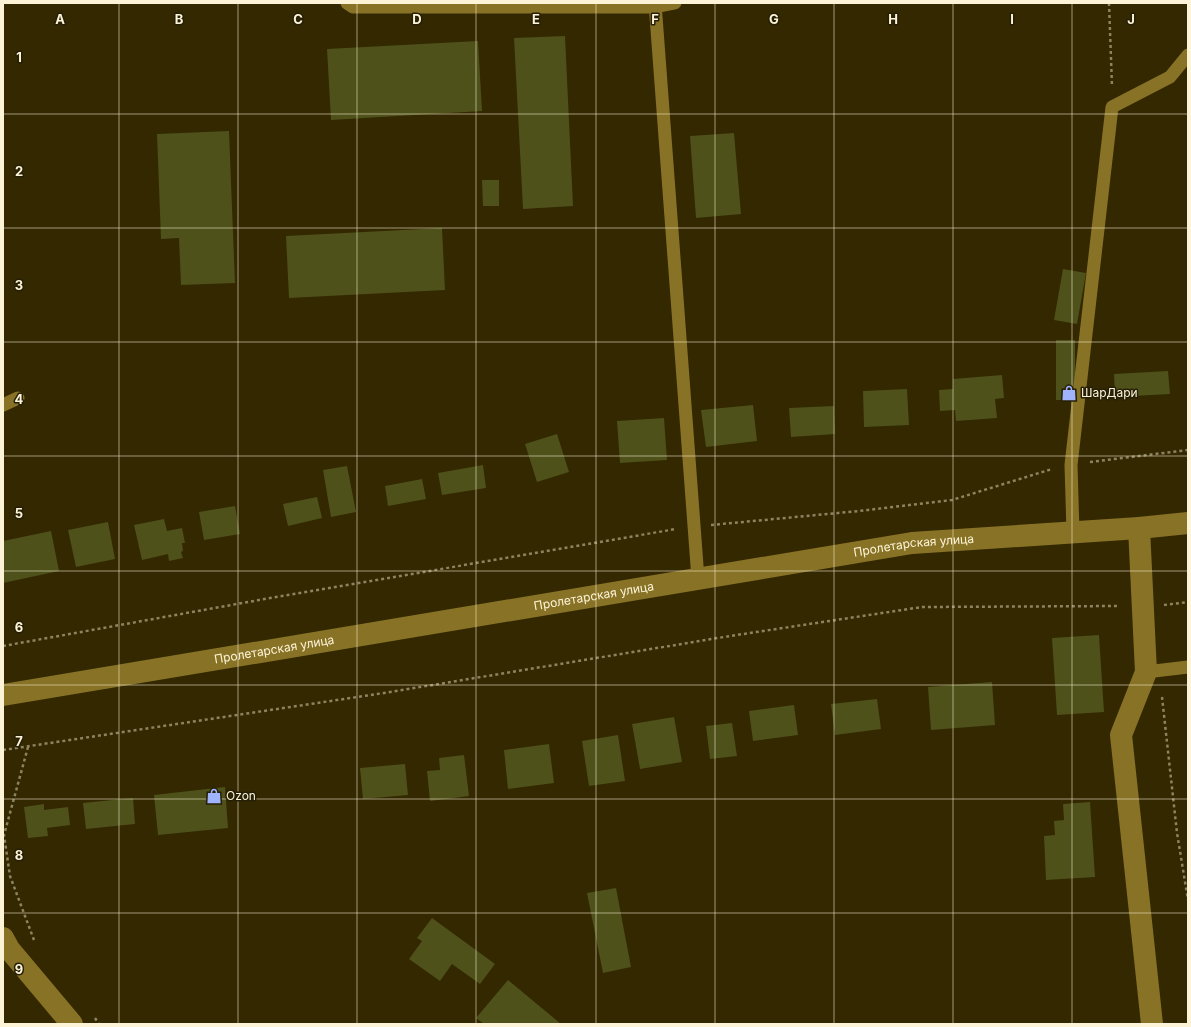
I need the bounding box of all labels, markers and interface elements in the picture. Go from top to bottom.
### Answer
text: A [55,11,65,27]
text: B [175,11,184,27]
text: C [293,11,303,27]
text: D [412,11,422,27]
text: E [532,11,540,27]
text: F [651,11,659,27]
text: G [769,11,779,27]
text: H [888,11,898,27]
text: I [1010,11,1014,27]
text: J [1127,11,1135,27]
text: 1 [16,49,22,65]
text: 2 [15,163,23,179]
text: 3 [15,277,23,293]
shop icon: ШарДари [1060,384,1078,402]
place label: ШарДари [1081,385,1138,400]
text: 4 [15,391,24,407]
text: 5 [15,505,23,521]
street label: Пролетарская улица [852,531,974,560]
street label: Пролетарская улица [533,578,655,613]
text: 6 [15,619,23,635]
street label: Пролетарская улица [213,632,335,667]
text: 7 [15,733,23,749]
shop icon: Ozon [205,787,223,805]
place label: Ozon [226,788,256,803]
text: 8 [15,847,23,863]
text: 9 [15,961,23,977]

